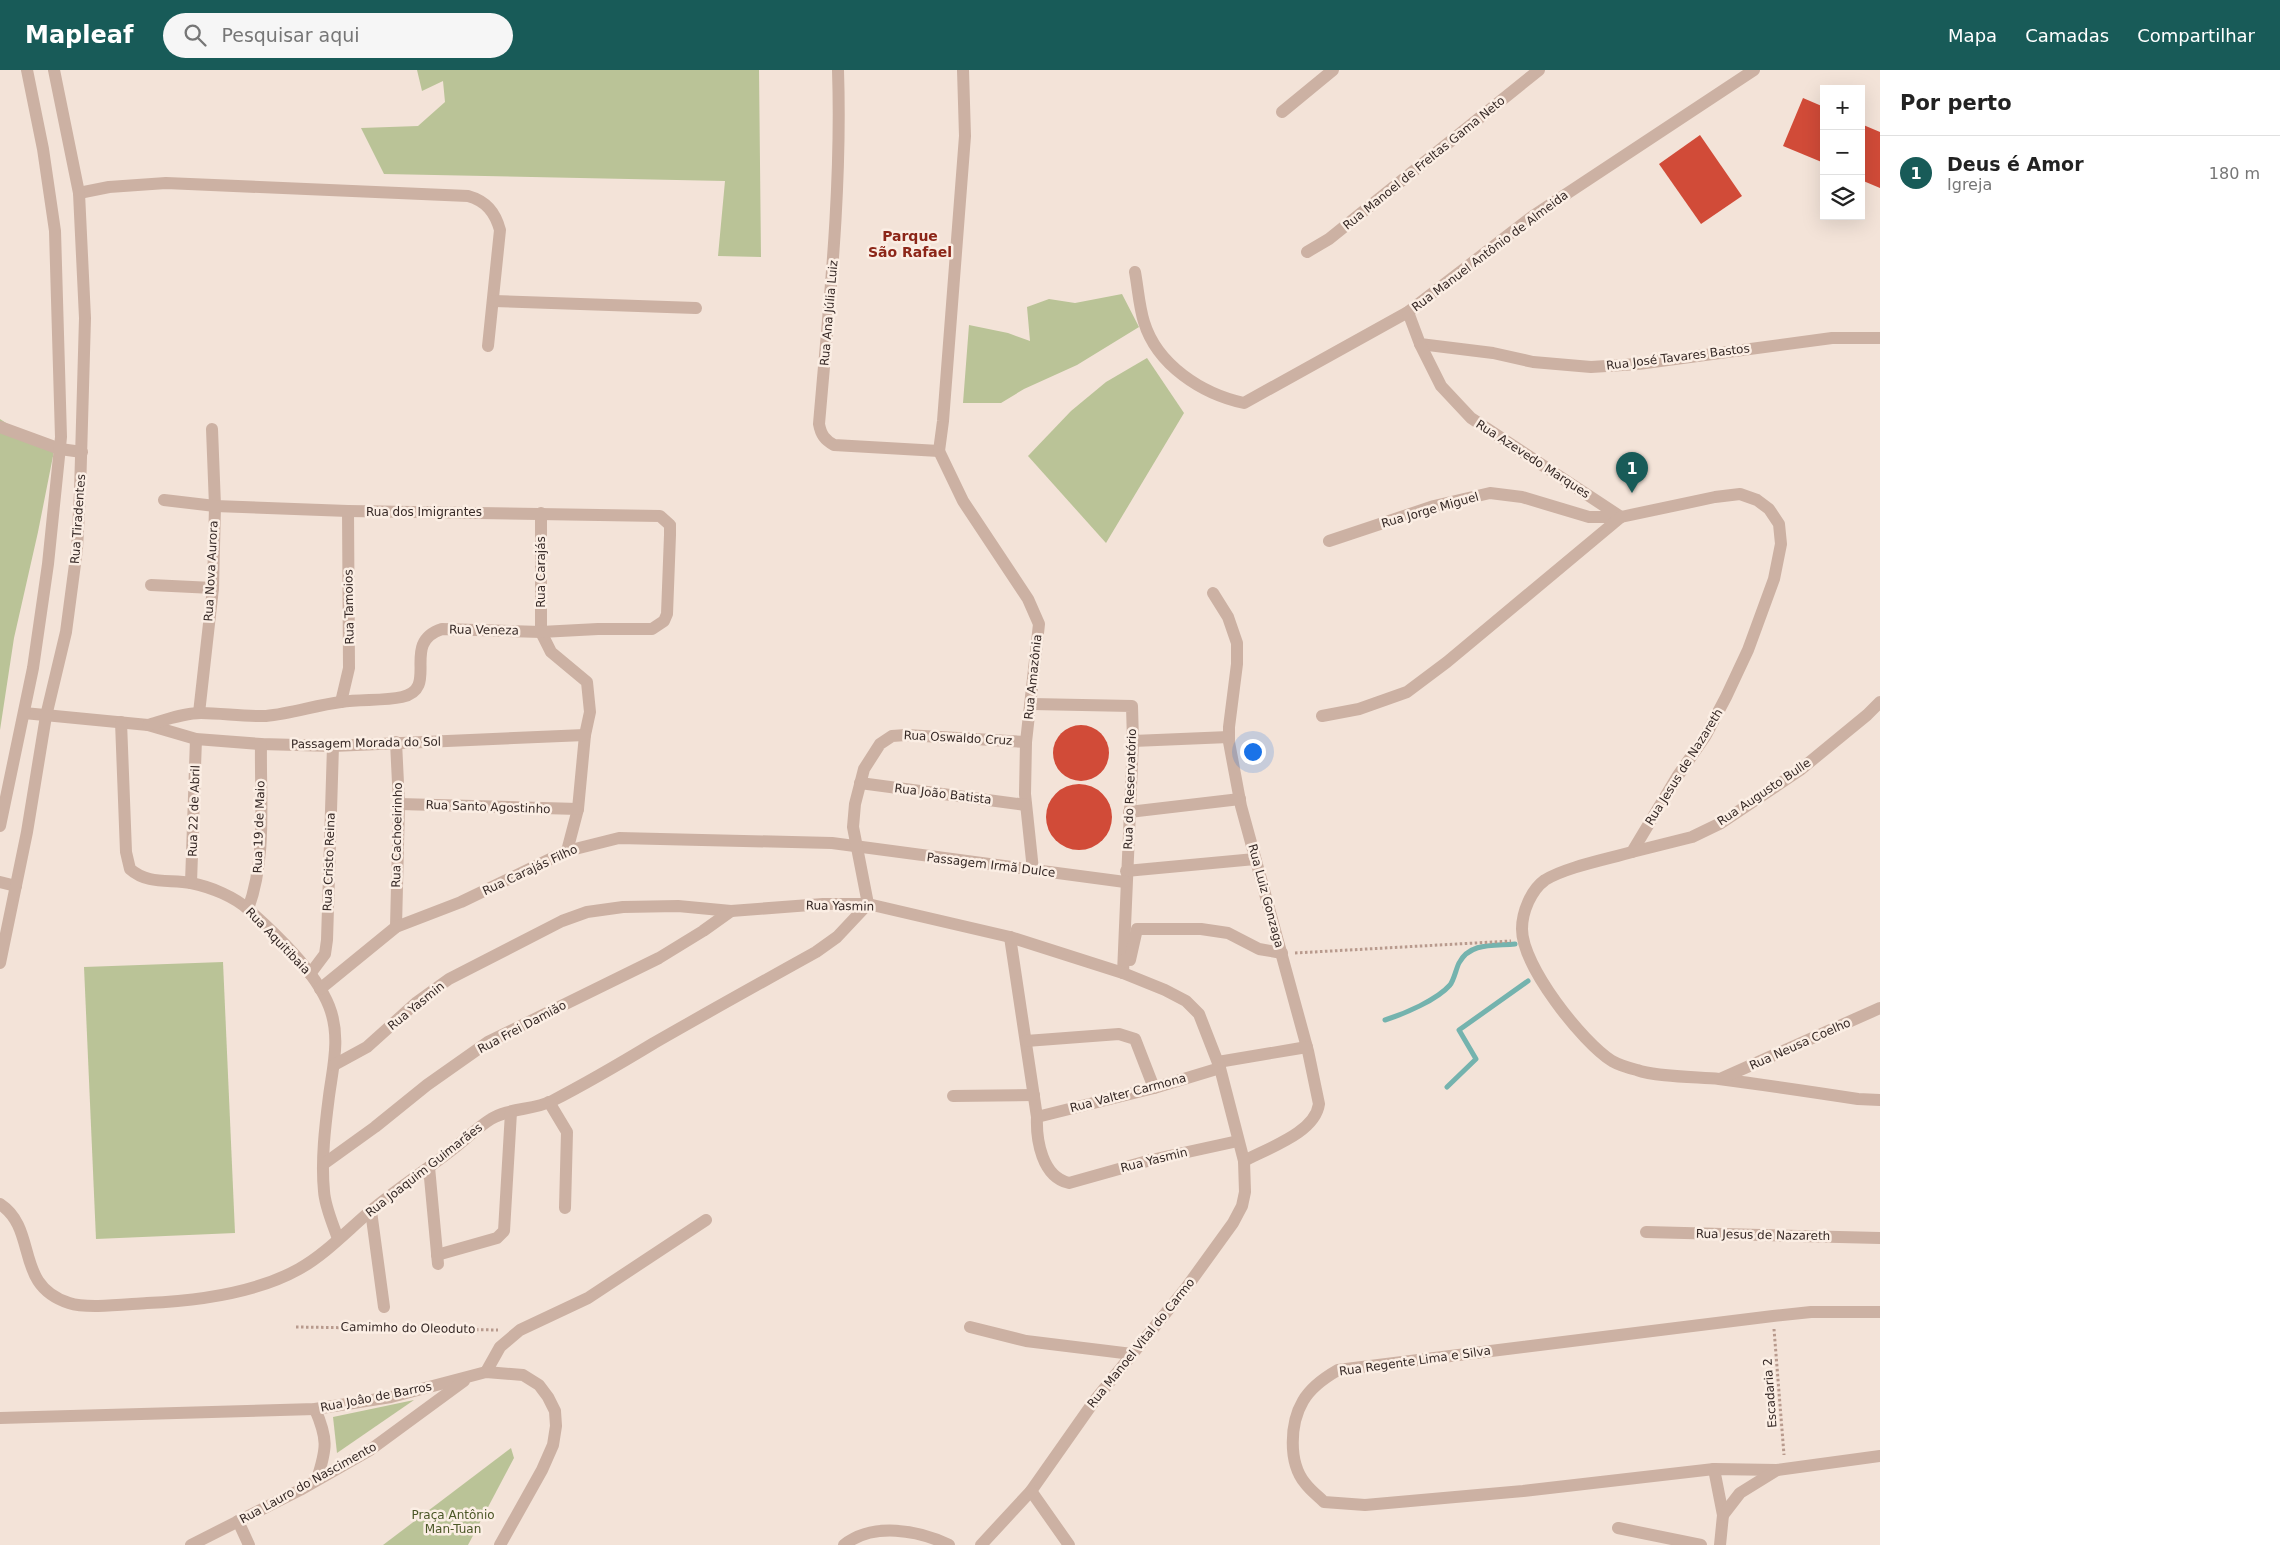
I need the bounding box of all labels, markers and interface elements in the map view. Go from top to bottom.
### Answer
search box [163,13,513,58]
text: Mapleaf [25,21,133,49]
icon: search [181,21,209,49]
text: Pesquisar aqui [221,24,360,46]
text: Mapa [1948,25,1997,46]
text: Camadas [2025,25,2109,46]
text: Compartilhar [2137,25,2255,46]
map controls [1820,85,1865,220]
button: + [1820,85,1865,130]
text: Por perto [1900,91,2012,115]
street label: Rua Manoel de Freltas Gama Neto [1340,93,1508,233]
button: − [1820,130,1865,175]
text: Deus é Amor [1947,153,2084,175]
text: 1 [1910,164,1922,183]
text: 180 m [2209,164,2260,183]
button: layers [1820,175,1865,220]
text: Igreja [1947,175,1992,194]
street label: Rua Manuel Antônio de Almeida [1409,188,1571,314]
district label: Parque São Rafael [868,228,952,260]
street label: Rua Ana Júlia Luiz [817,259,841,367]
street label: Rua José Tavares Bastos [1606,341,1750,373]
street label: Rua Azevedo Marques [1473,417,1593,501]
pin: 1 [1616,452,1648,493]
street label: Rua Tiradentes [68,474,88,564]
street label: Rua Jorge Miguel [1380,489,1480,531]
street label: Rua dos Imigrantes [366,505,482,519]
street label: Rua Nova Aurora [201,520,221,622]
street label: Rua Carajás [534,536,548,608]
street label: Rua Tamoios [341,569,357,645]
street label: Rua Veneza [449,622,519,638]
street label: Rua Amazônia [1022,634,1044,720]
street label: Rua Jesus de Nazareth [1642,706,1726,828]
street label: Rua Oswaldo Cruz [903,728,1013,748]
street label: Rua do Reservatório [1121,728,1139,850]
street label: Passagem Morada do Sol [291,735,441,751]
your location [1240,739,1266,765]
street label: Rua Augusto Bulle [1715,756,1813,828]
street label: Rua 22 de Abril [185,765,203,857]
street label: Rua 19 de Maio [250,780,268,874]
street label: Rua João Batista [894,781,992,807]
street label: Rua Cachoeirinho [389,782,405,888]
street label: Rua Santo Agostinho [425,798,551,816]
street label: Rua Cristo Reina [320,812,338,912]
street label: Rua Carajás Filho [480,842,580,898]
street label: Rua Luiz Gonzaga [1245,843,1287,949]
street label: Passagem Irmã Dulce [926,850,1056,880]
street label: Rua Yasmin [806,898,874,914]
street label: Rua Aquitibaia [243,905,313,977]
street label: Rua Yasmin [385,979,447,1033]
street label: Rua Frei Damião [475,998,569,1056]
street label: Rua Neusa Coelho [1747,1015,1853,1073]
street label: Rua Valter Carmona [1068,1071,1188,1115]
street label: Rua Joaquim Guimarães [363,1120,485,1220]
street label: Rua Yasmin [1119,1145,1189,1175]
street label: Rua Jesus de Nazareth [1696,1227,1830,1243]
street label: Rua Manoel Vital do Carmo [1084,1275,1198,1411]
street label: Camimho do Oleoduto [341,1320,475,1336]
street label: Rua Regente Lima e Silva [1338,1343,1492,1379]
street label: Escadaria 2 [1761,1358,1779,1428]
street label: Rua Joâo de Barros [319,1379,433,1415]
street label: Rua Lauro do Nascimento [237,1440,379,1526]
park label: Praça Antônio Man-Tuan [411,1508,495,1536]

